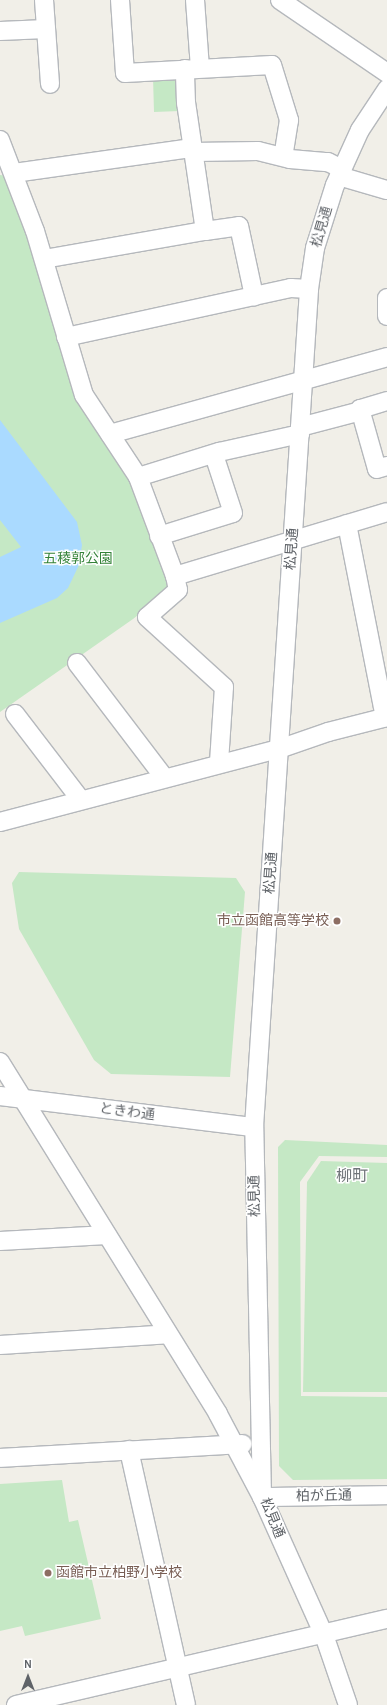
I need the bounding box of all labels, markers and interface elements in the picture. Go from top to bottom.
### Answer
street label: 松見通 [308,204,336,250]
street label: 松見通 [282,527,302,571]
park label: 五稜郭公園 [43,551,113,567]
street label: 松見通 [261,851,281,895]
place label: 市立函館高等学校 [217,913,329,929]
marker: 市立函館高等学校 [332,916,342,926]
street label: ときわ通 [98,1100,156,1124]
district label: 柳町 [336,1166,368,1186]
street label: 松見通 [246,1175,264,1217]
street label: 柏が丘通 [296,1487,352,1505]
street label: 松見通 [256,1495,288,1541]
place label: 函館市立柏野小学校 [56,1565,182,1581]
marker: 函館市立柏野小学校 [43,1568,53,1578]
north arrow [8,1657,48,1697]
text: N [24,1658,32,1671]

